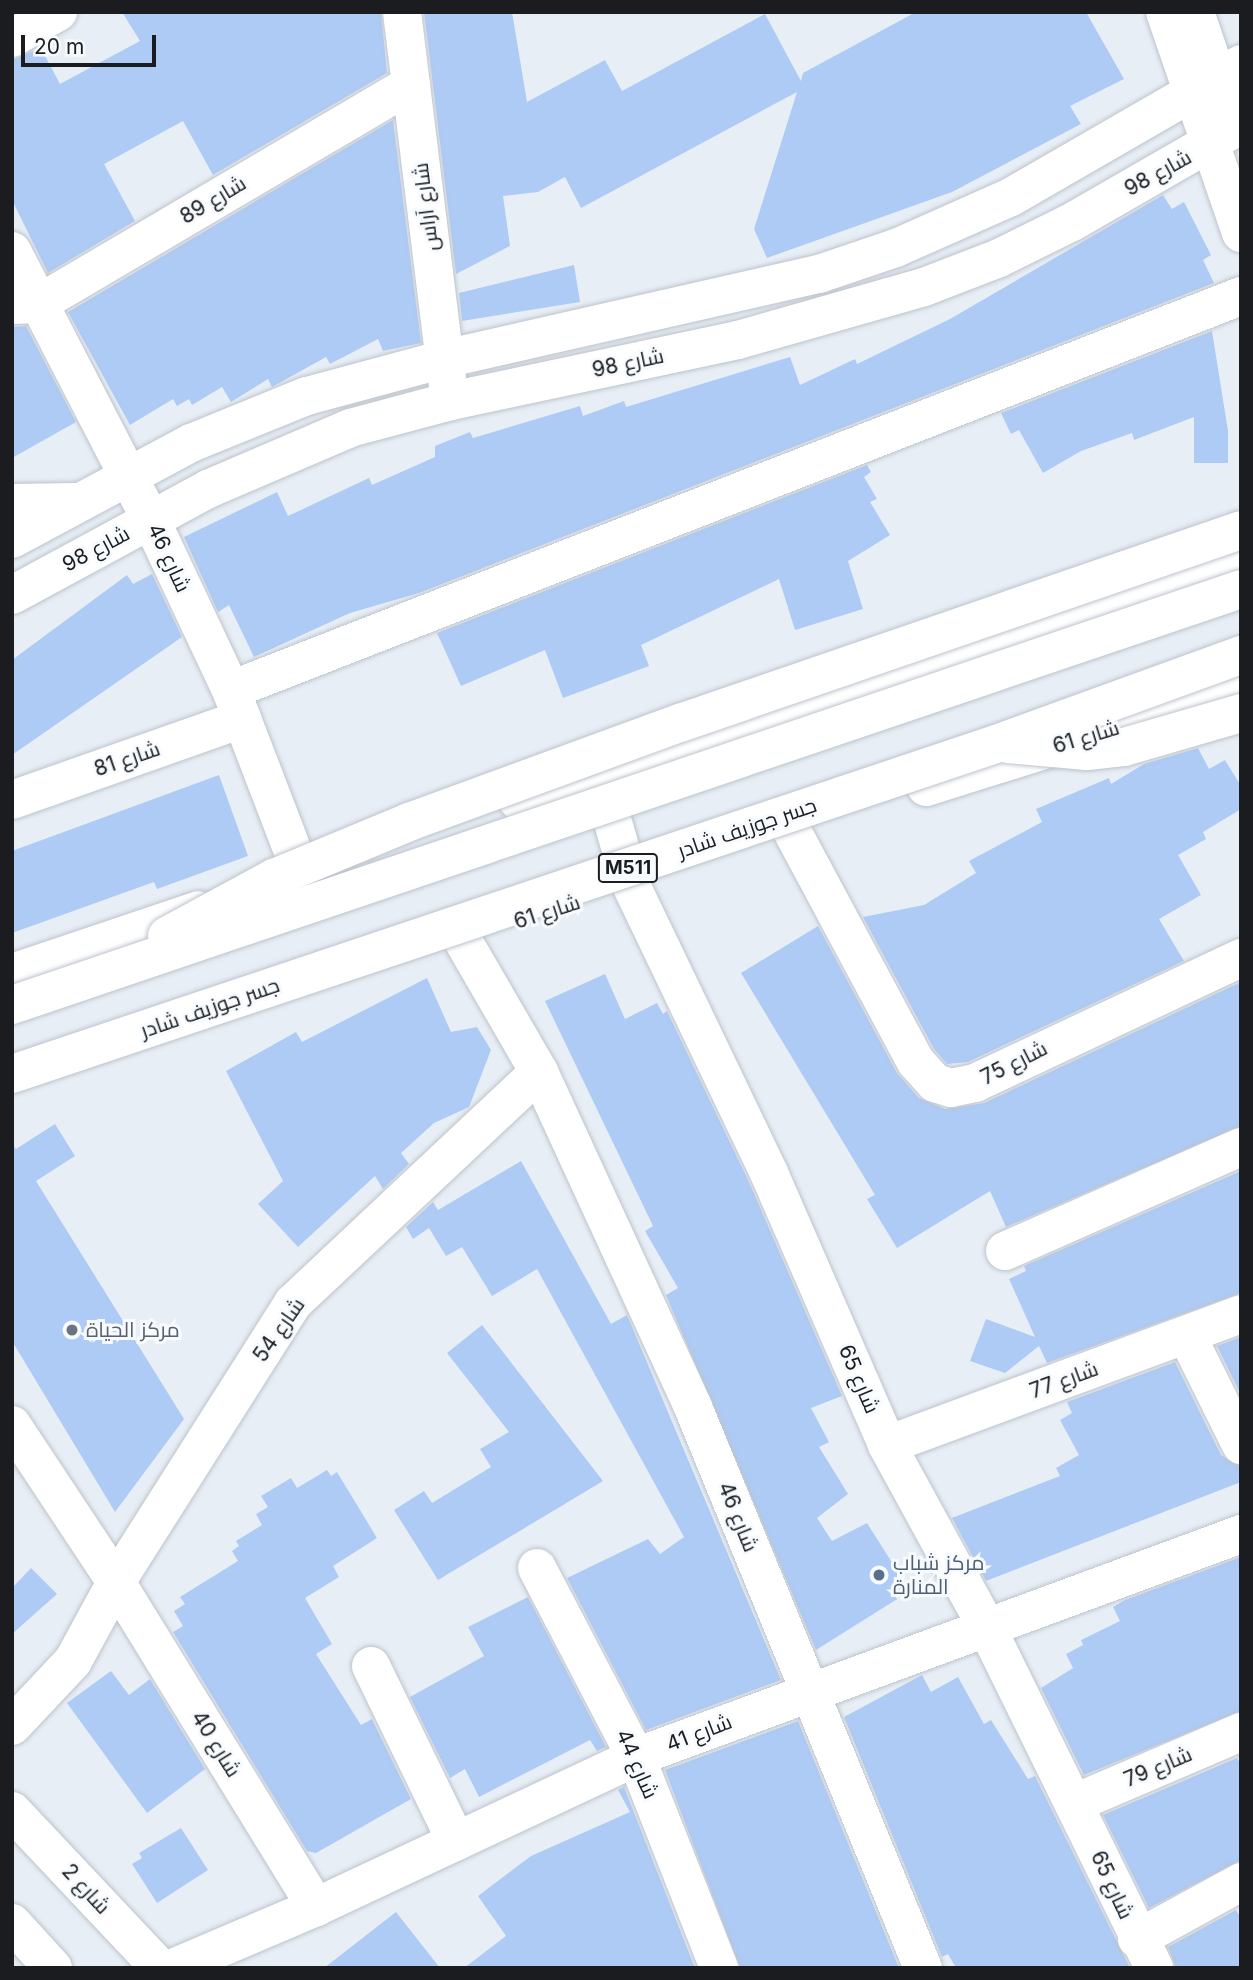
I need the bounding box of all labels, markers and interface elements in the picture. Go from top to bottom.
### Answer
scale bar [24,21,159,65]
text: 20 m [34,34,84,59]
street label: شارع 98 [1120,144,1196,202]
street label: شارع آراس [408,161,444,253]
street label: شارع 89 [175,171,251,229]
street label: شارع 98 [590,343,666,383]
street label: شارع 46 [142,520,196,596]
street label: شارع 98 [58,521,134,577]
street label: شارع 61 [1050,715,1122,759]
street label: شارع 81 [91,736,163,782]
street label: جسر جوزيف شادر [674,792,820,864]
road number: M511 [596,852,660,884]
street label: شارع 61 [511,889,583,935]
street label: جسر جوزيف شادر [137,972,283,1044]
street label: شارع 75 [977,1036,1051,1090]
street label: شارع 54 [248,1293,310,1367]
place label: مركز الحياة [86,1317,180,1343]
marker: مركز الحياة [64,1322,80,1338]
street label: شارع 65 [833,1341,885,1417]
street label: شارع 77 [1026,1356,1102,1404]
street label: شارع 46 [713,1478,763,1556]
place label: مركز شباب المنارة [893,1550,984,1600]
marker: مركز شباب المنارة [871,1567,887,1583]
street label: شارع 40 [186,1706,246,1782]
street label: شارع 41 [663,1709,735,1757]
street label: شارع 44 [610,1725,664,1803]
street label: شارع 79 [1120,1741,1196,1793]
street label: شارع 65 [1085,1847,1139,1923]
street label: شارع 2 [57,1859,115,1919]

